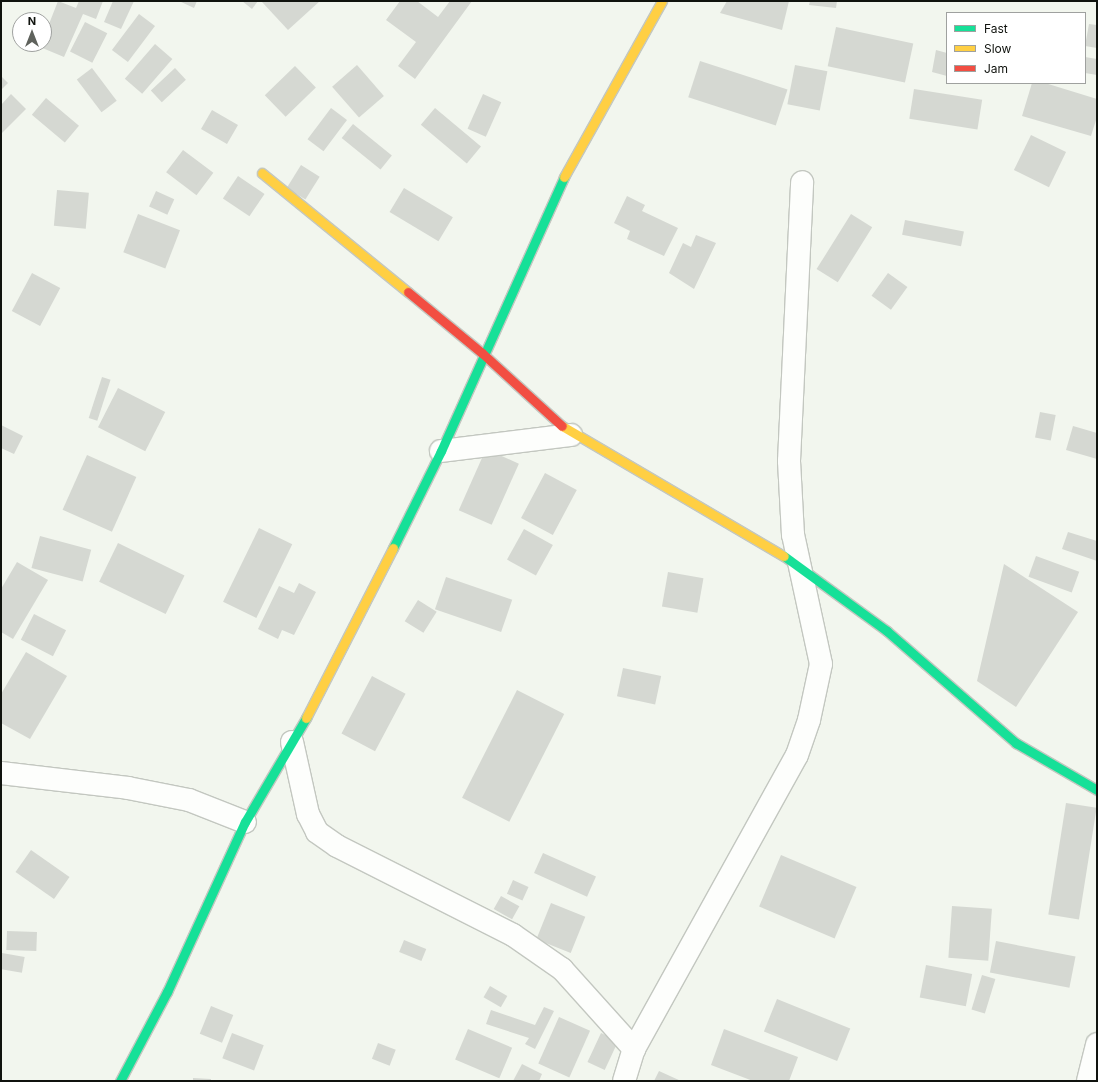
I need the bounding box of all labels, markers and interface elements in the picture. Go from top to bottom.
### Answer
north arrow [12,12,52,52]
legend [946,12,1086,84]
text: N [28,14,36,28]
text: Fast [984,21,1008,36]
text: Slow [984,41,1011,56]
text: Jam [984,61,1008,76]

